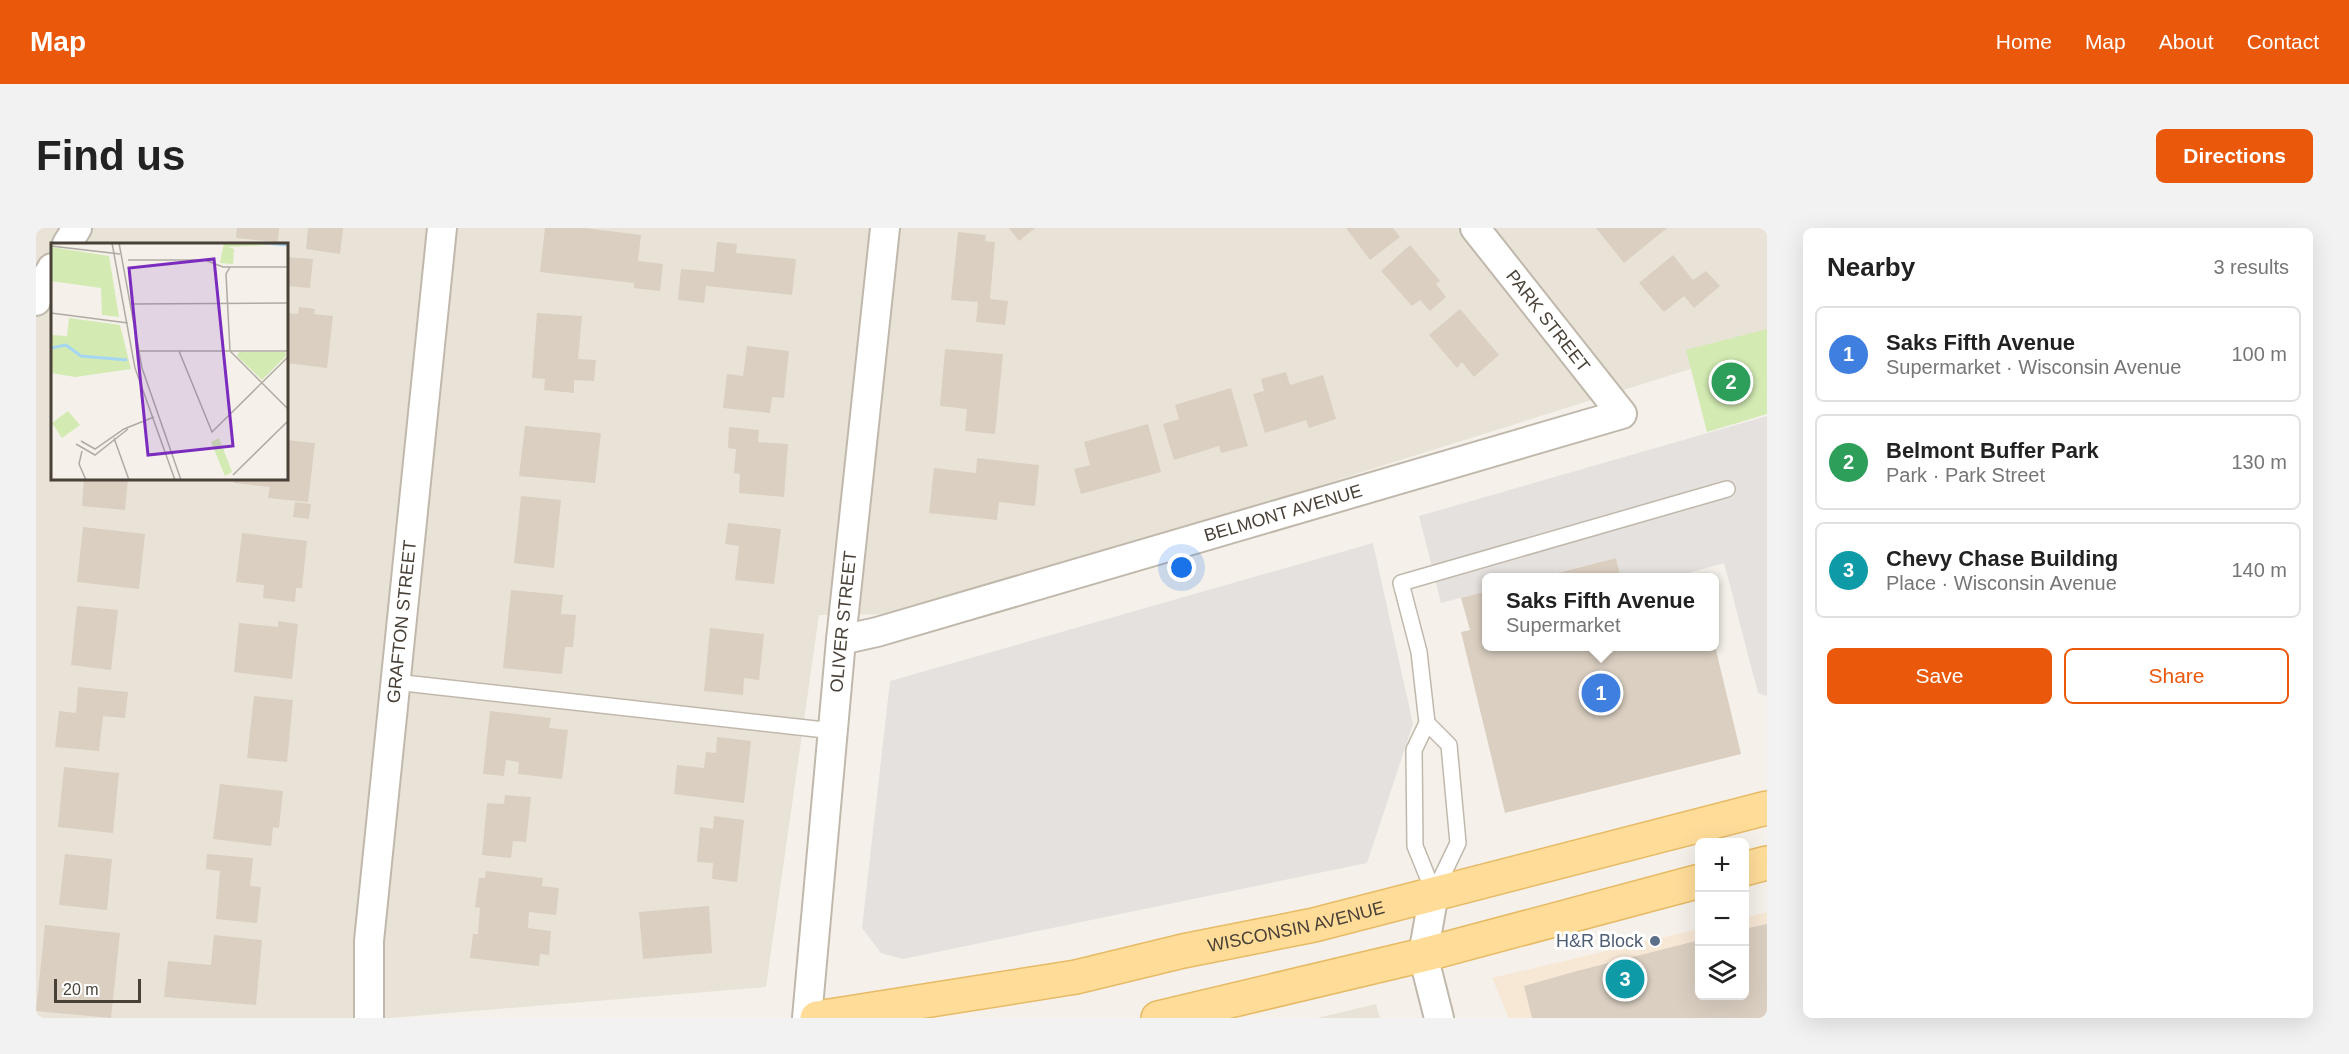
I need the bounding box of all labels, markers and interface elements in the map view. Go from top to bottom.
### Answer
text: Map [30,26,86,57]
text: Home [1996,30,2052,53]
text: Map [2085,30,2126,53]
text: About [2159,30,2214,53]
text: Contact [2247,30,2319,53]
button: Directions [2156,129,2313,183]
text: Find us [36,132,185,179]
inset map [51,243,288,480]
text: Nearby [1827,252,1915,282]
text: 3 results [2213,256,2289,278]
street label: PARK STREET [1502,266,1594,376]
text: Saks Fifth Avenue [1886,330,2075,355]
text: 1 [1843,343,1854,365]
text: 100 m [2231,343,2287,365]
text: Supermarket · Wisconsin Avenue [1886,356,2181,378]
pin: 2 [1712,360,1750,404]
text: Belmont Buffer Park [1886,438,2099,463]
text: 2 [1843,451,1854,473]
text: 130 m [2231,451,2287,473]
text: Park · Park Street [1886,464,2045,486]
street label: BELMONT AVENUE [1202,481,1364,546]
street label: GRAFTON STREET [383,539,420,704]
text: Chevy Chase Building [1886,546,2118,571]
street label: OLIVER STREET [826,550,860,693]
your location [1167,553,1196,582]
text: 3 [1843,559,1854,581]
text: 140 m [2231,559,2287,581]
text: Place · Wisconsin Avenue [1886,572,2117,594]
popup [1482,573,1719,651]
text: Saks Fifth Avenue [1506,588,1695,613]
text: Supermarket [1506,614,1620,636]
button: Save [1827,648,2052,704]
button: Share [2064,648,2289,704]
pin: 1 [1582,670,1620,716]
map controls [1695,838,1749,1000]
button: + [1695,838,1749,892]
button: − [1695,892,1749,946]
street label: WISCONSIN AVENUE [1206,897,1387,956]
place label: H&R Block [1556,931,1644,951]
marker: H&R Block [1648,934,1662,948]
button: layers [1695,946,1749,1000]
pin: 3 [1606,956,1644,1002]
scale bar [54,976,141,1004]
text: 20 m [63,981,99,998]

